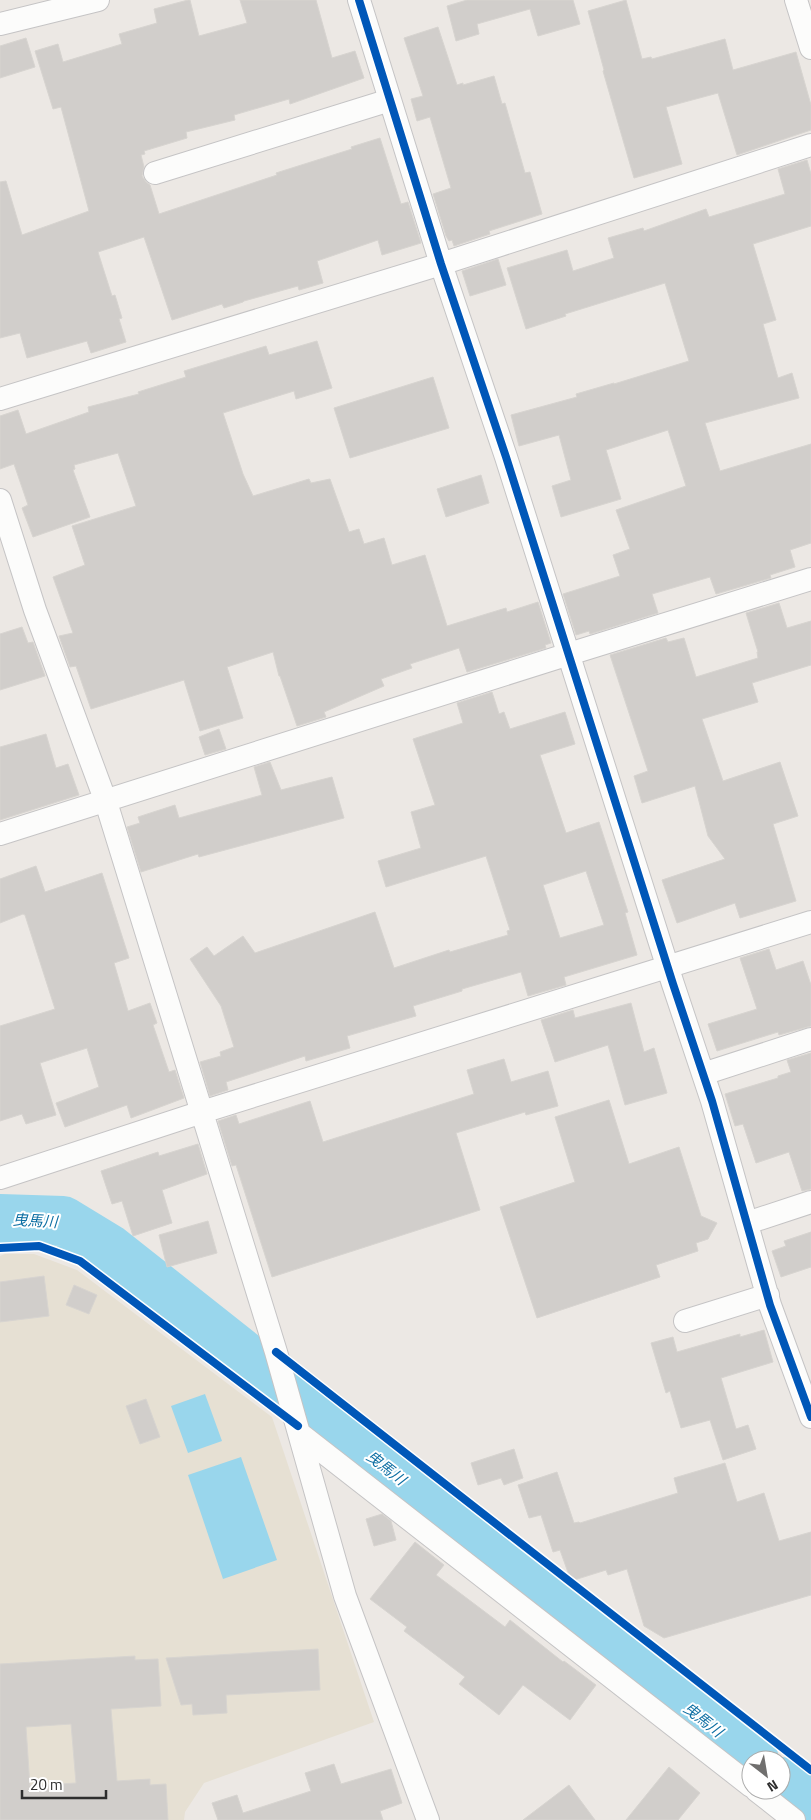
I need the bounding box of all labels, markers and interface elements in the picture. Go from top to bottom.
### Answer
water label: 曳馬川 [12,1208,60,1233]
water label: 曳馬川 [361,1445,413,1492]
water label: 曳馬川 [678,1697,730,1744]
north arrow [741,1750,791,1800]
scale bar [22,1768,106,1800]
text: 20 m [30,1773,63,1796]
text: N [763,1775,783,1798]

